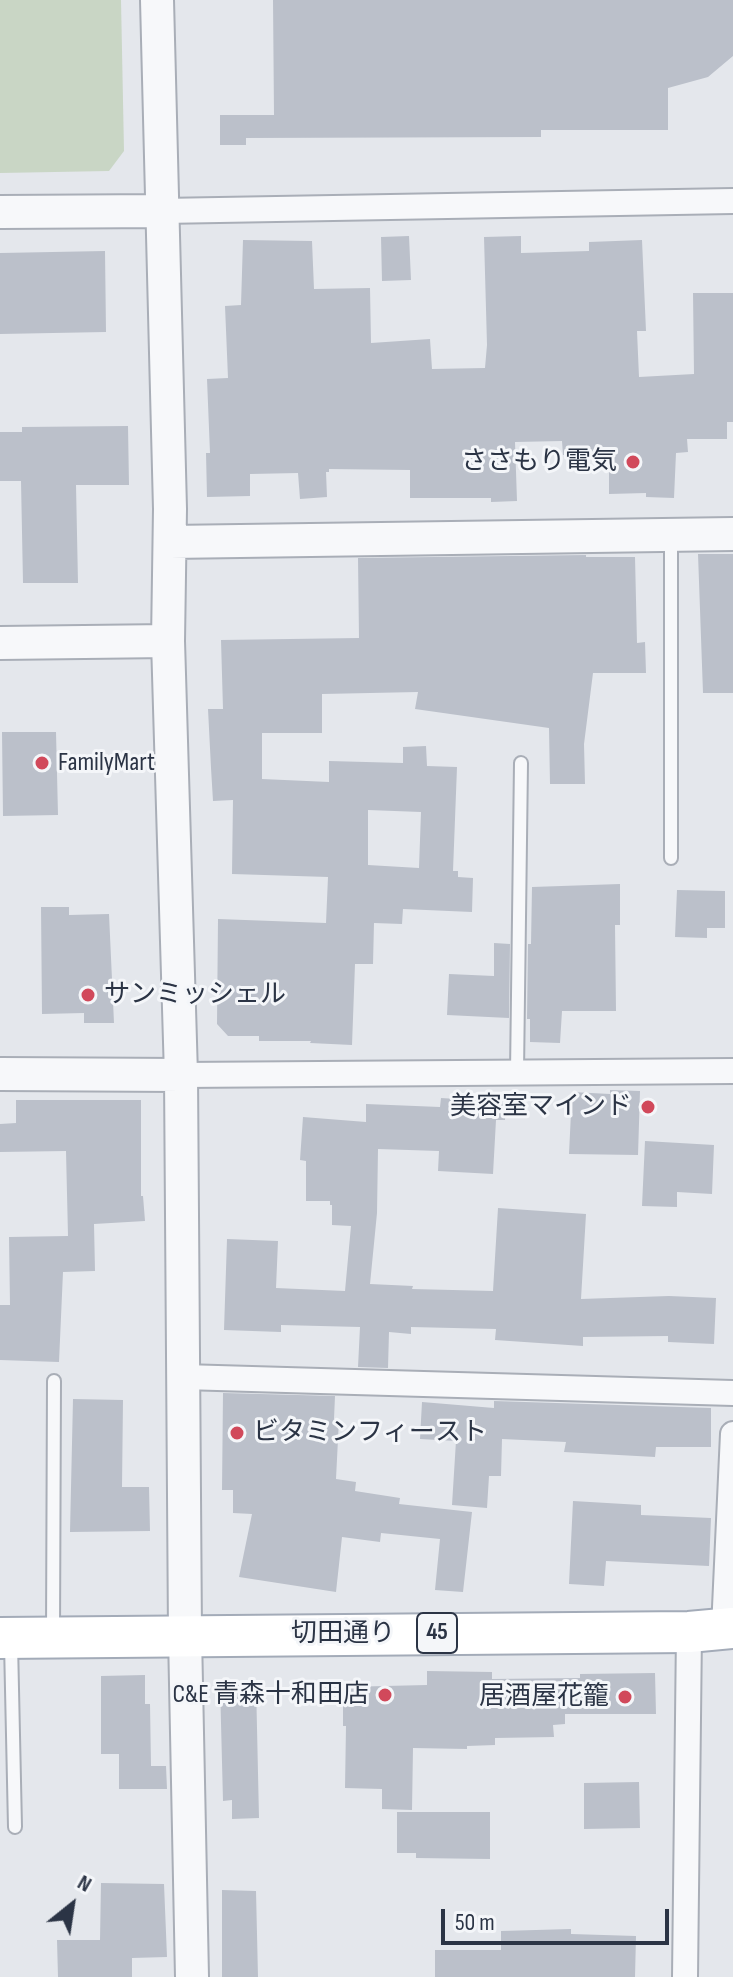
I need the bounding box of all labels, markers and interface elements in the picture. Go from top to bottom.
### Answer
place label: ささもり電気 [461,446,617,478]
marker: ささもり電気 [624,453,642,471]
place label: FamilyMart [58,747,155,779]
marker: FamilyMart [33,754,51,772]
place label: サンミッシェル [104,979,286,1011]
marker: サンミッシェル [79,986,97,1004]
place label: 美容室マインド [450,1091,632,1123]
marker: 美容室マインド [639,1098,657,1116]
place label: ビタミンフィースト [253,1417,487,1449]
marker: ビタミンフィースト [228,1424,246,1442]
road number: 45 [417,1613,457,1653]
street label: 切田通り [291,1618,395,1650]
place label: C&E 青森十和田店 [172,1679,369,1711]
place label: 居酒屋花籠 [479,1681,609,1713]
marker: C&E 青森十和田店 [376,1686,394,1704]
marker: 居酒屋花籠 [616,1688,634,1706]
north arrow [32,1865,112,1945]
text: N [72,1869,96,1898]
scale bar [445,1893,673,1943]
text: 50 m [455,1908,495,1937]

